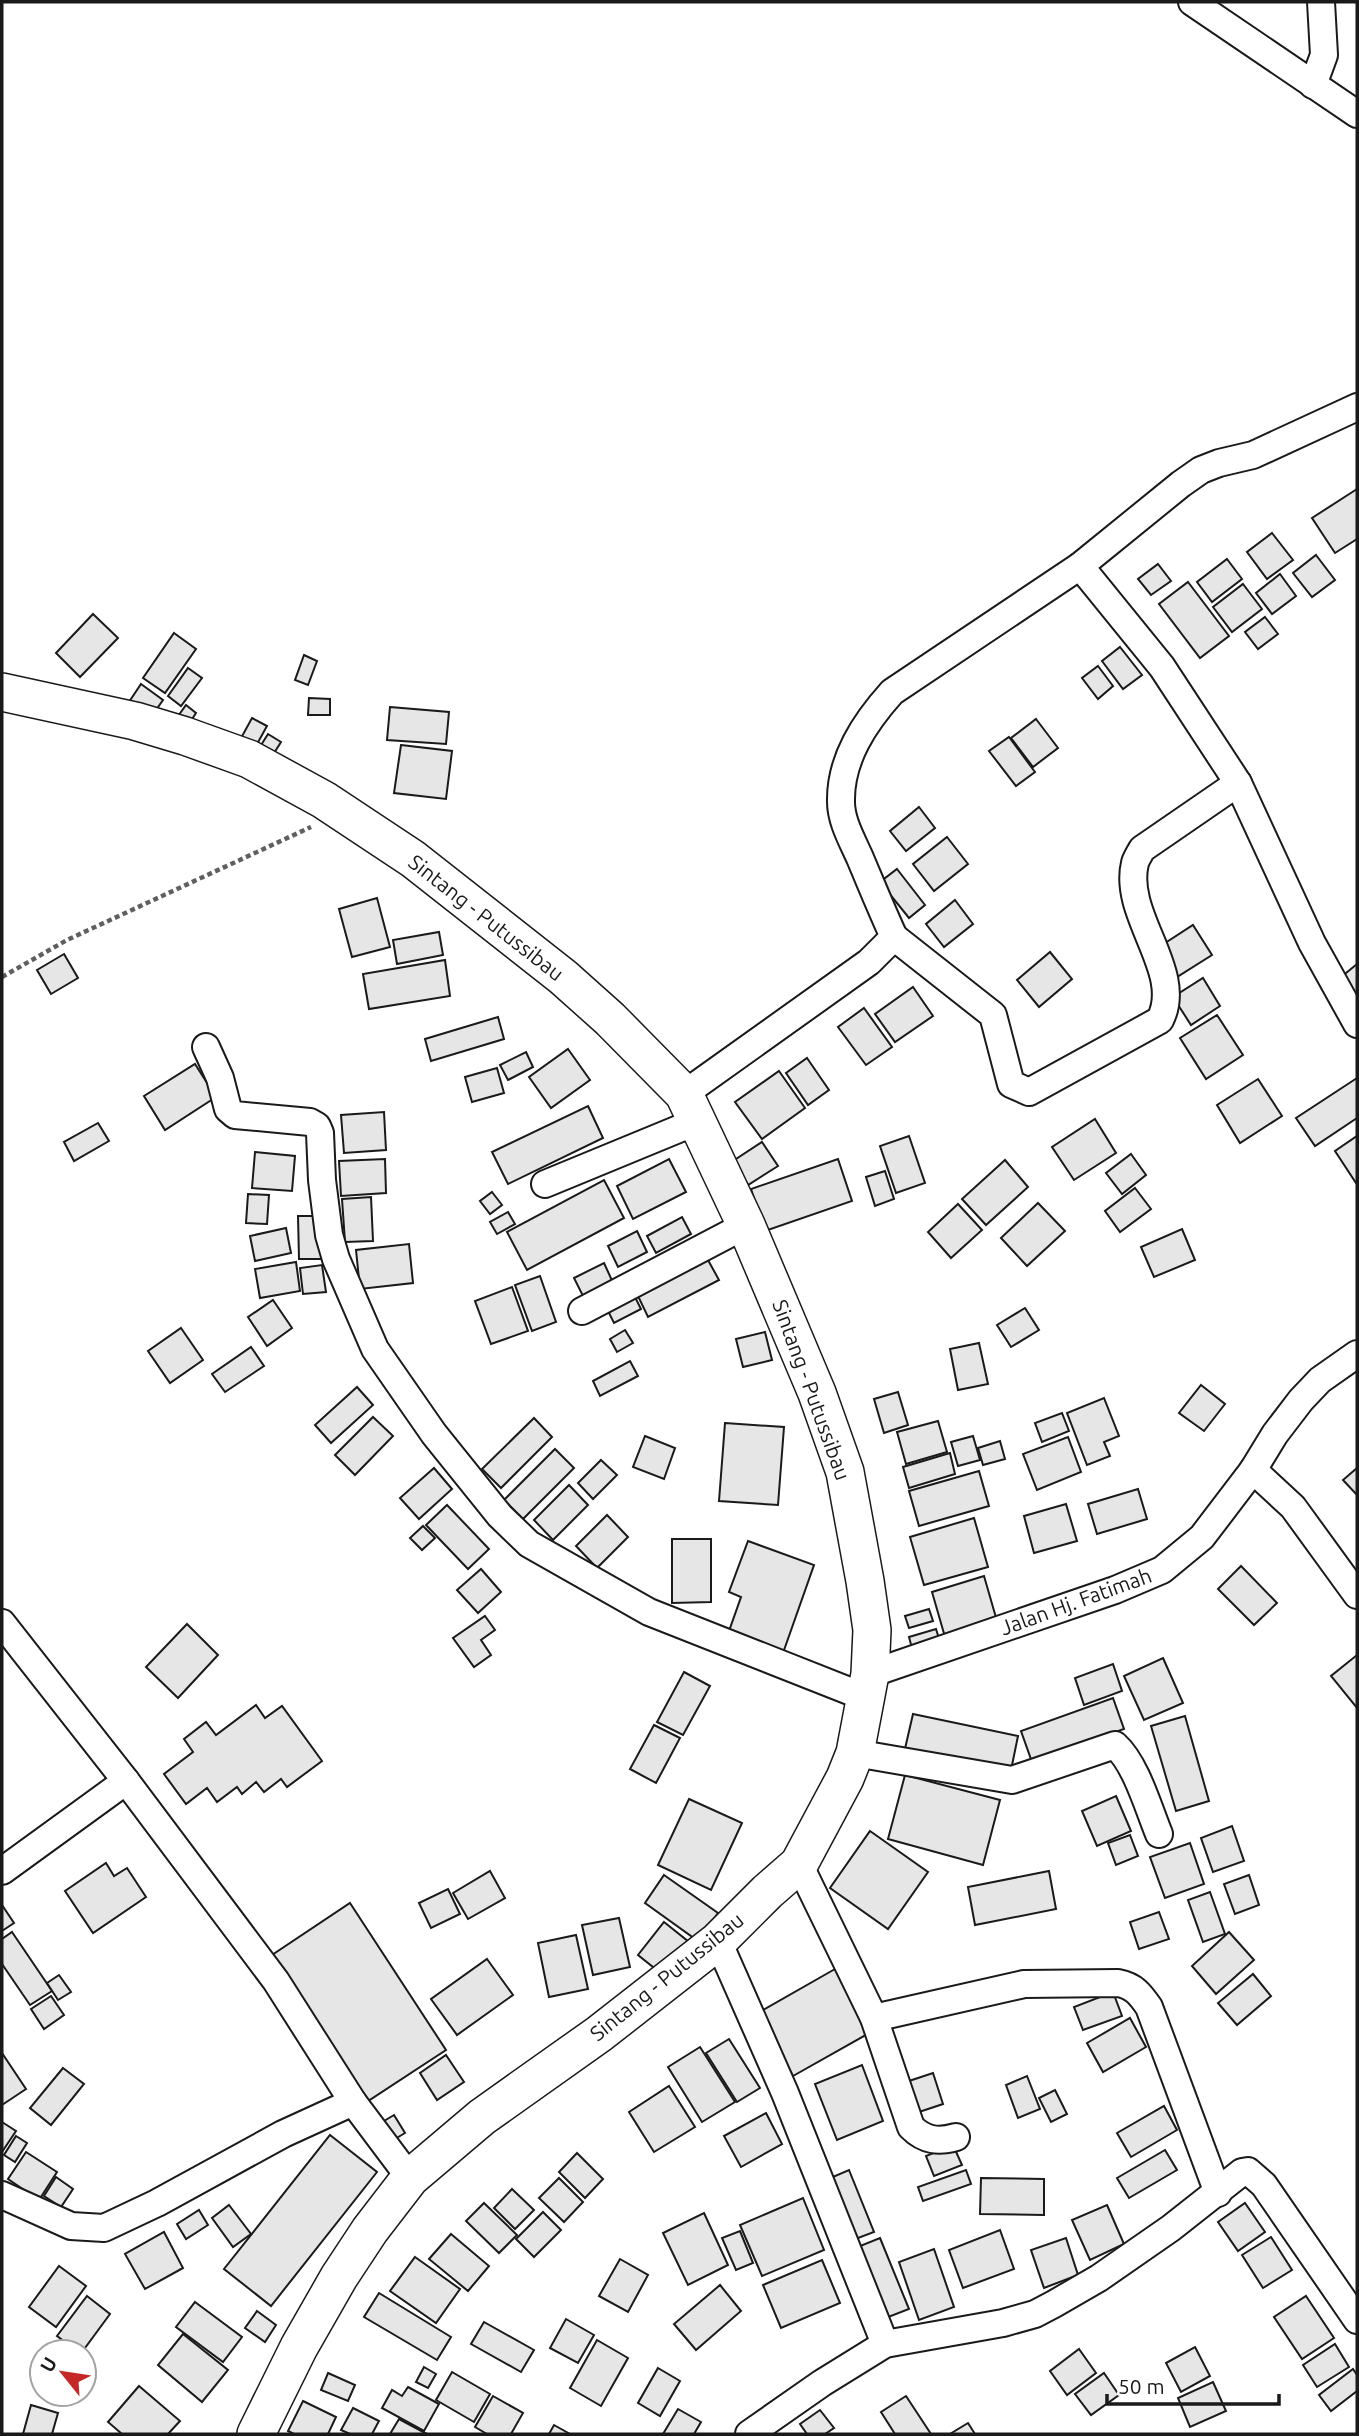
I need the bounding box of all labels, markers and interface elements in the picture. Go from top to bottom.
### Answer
street label: Sintang - Putussibau [404,849,569,985]
street label: Sintang - Putussibau [768,1296,856,1483]
street label: Jalan Hj. Fatimah [997,1563,1155,1640]
street label: Sintang - Putussibau [585,1907,748,2045]
north arrow [28,2338,98,2408]
text: U [35,2353,61,2376]
scale bar [1107,2362,1278,2406]
text: 50 m [1118,2374,1165,2398]

